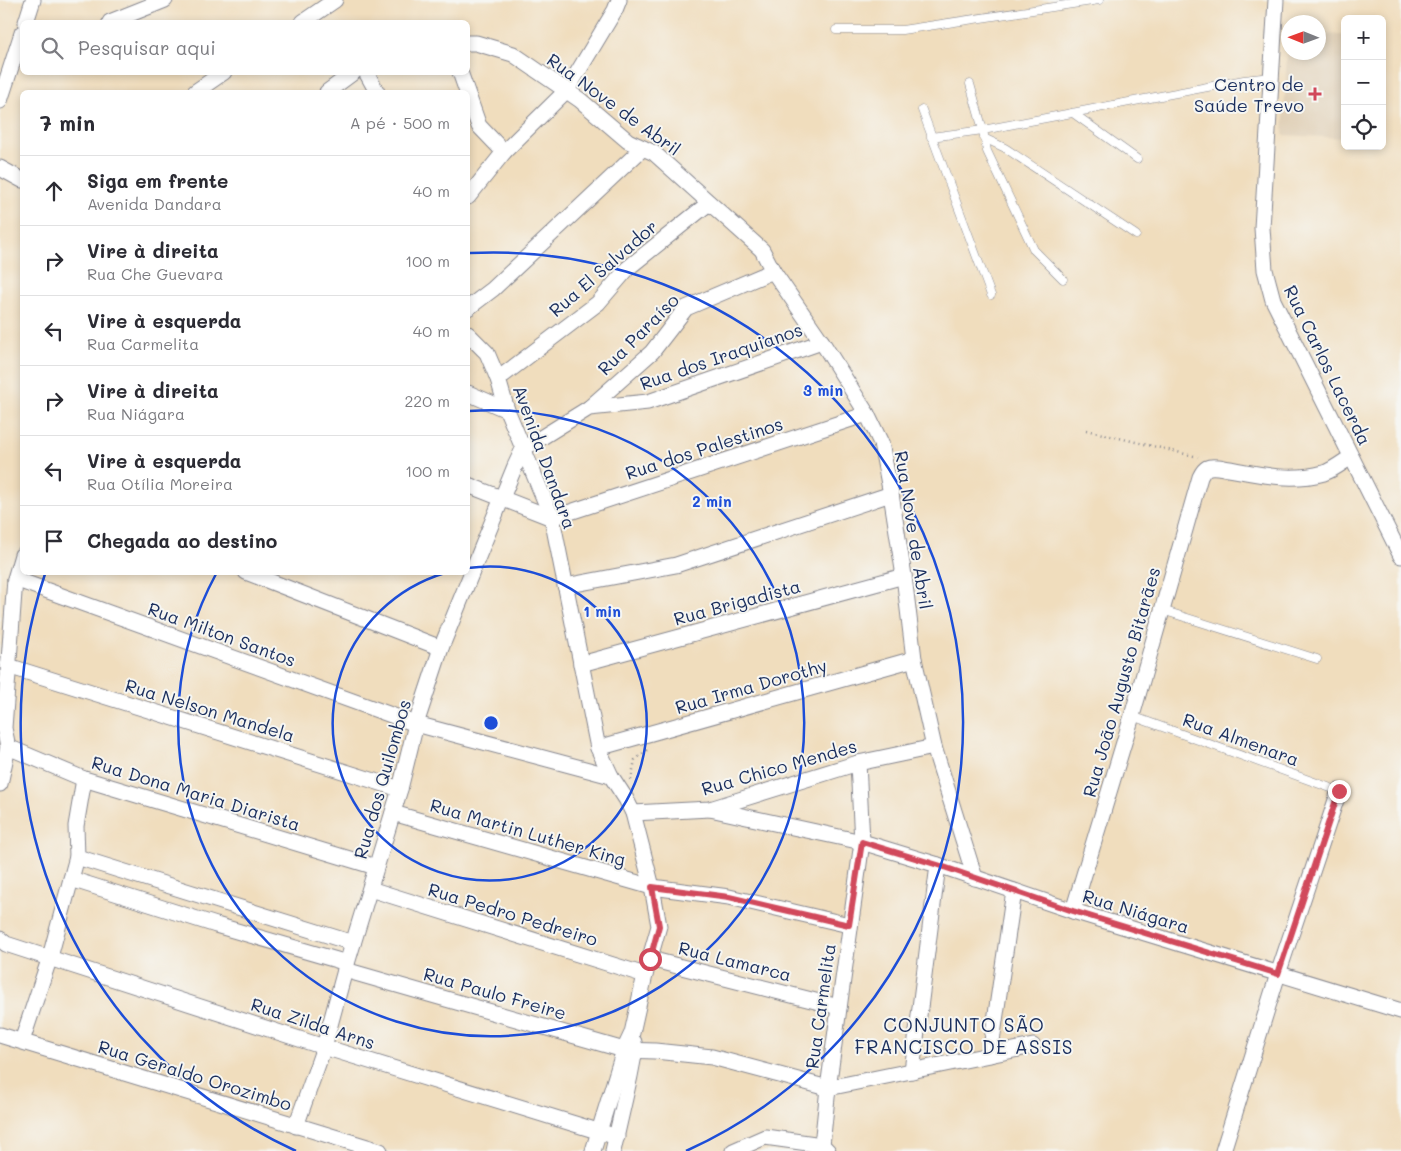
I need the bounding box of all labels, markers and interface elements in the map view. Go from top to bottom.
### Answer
north arrow [1281,15,1326,60]
map controls [1341,15,1386,150]
button: + [1341,15,1386,60]
search box [20,20,470,75]
icon: search [38,34,66,62]
text: Pesquisar aqui [78,35,216,60]
street label: Rua Nove de Abril [542,47,686,161]
button: − [1341,60,1386,105]
place label: Centro de Saúde Trevo [1194,72,1304,117]
marker: Centro de Saúde Trevo [1308,87,1322,101]
button: locate [1341,105,1386,150]
text: 7 min [40,109,95,136]
text: A pé · 500 m [350,112,450,133]
text: Siga em frente [87,168,228,193]
icon: ahead [40,177,68,205]
text: 40 m [413,180,450,201]
text: Avenida Dandara [87,193,222,214]
street label: Rua El Salvador [544,214,662,322]
text: Vire à direita [87,238,219,263]
icon: right [40,247,68,275]
text: 100 m [405,250,450,271]
text: Rua Che Guevara [87,263,224,284]
street label: Rua Carlos Lacerda [1279,281,1377,449]
street label: Rua Paraíso [592,288,684,380]
text: Vire à esquerda [87,308,242,333]
icon: left [40,317,68,345]
street label: Rua dos Iraquianos [636,317,806,395]
text: 40 m [413,320,450,341]
text: Rua Carmelita [87,333,199,354]
text: Vire à direita [87,378,219,403]
text: 3 min [803,380,843,400]
street label: Avenida Dandara [508,382,582,532]
icon: right [40,387,68,415]
text: 220 m [404,390,450,411]
text: Rua Niágara [87,403,185,424]
street label: Rua dos Palestinos [622,411,786,485]
text: Vire à esquerda [87,448,242,473]
street label: Rua Nove de Abril [890,449,938,611]
icon: left [40,457,68,485]
text: 100 m [405,460,450,481]
text: Rua Otília Moreira [87,473,233,494]
text: 2 min [692,491,732,511]
icon: arrive [40,527,68,555]
text: Chegada ao destino [87,528,277,553]
street label: Rua João Augusto Bitarães [1077,564,1165,800]
street label: Rua Brigadista [671,574,803,630]
street label: Rua Milton Santos [145,596,299,672]
text: 1 min [583,601,621,621]
street label: Rua Irma Dorothy [672,653,830,719]
street label: Rua Nelson Mandela [122,673,298,747]
street label: Rua dos Quilombos [348,696,416,862]
street label: Rua Almenara [1179,707,1303,771]
centre of rings [482,714,500,732]
street label: Rua Chico Mendes [698,733,860,801]
street label: Rua Dona Maria Diarista [89,750,303,836]
route end [1328,780,1351,803]
street label: Rua Martin Luther King [427,793,629,871]
street label: Rua Pedro Pedreiro [425,877,601,951]
street label: Rua Niágara [1080,883,1192,939]
street label: Rua Lamarca [676,935,794,987]
street label: Rua Carmelita [799,942,841,1070]
route start [639,948,662,971]
street label: Rua Paulo Freire [421,961,569,1025]
street label: Rua Zilda Arns [248,992,378,1054]
district label: CONJUNTO SÃO FRANCISCO DE ASSIS [855,1012,1073,1059]
street label: Rua Geraldo Orozimbo [95,1034,295,1116]

